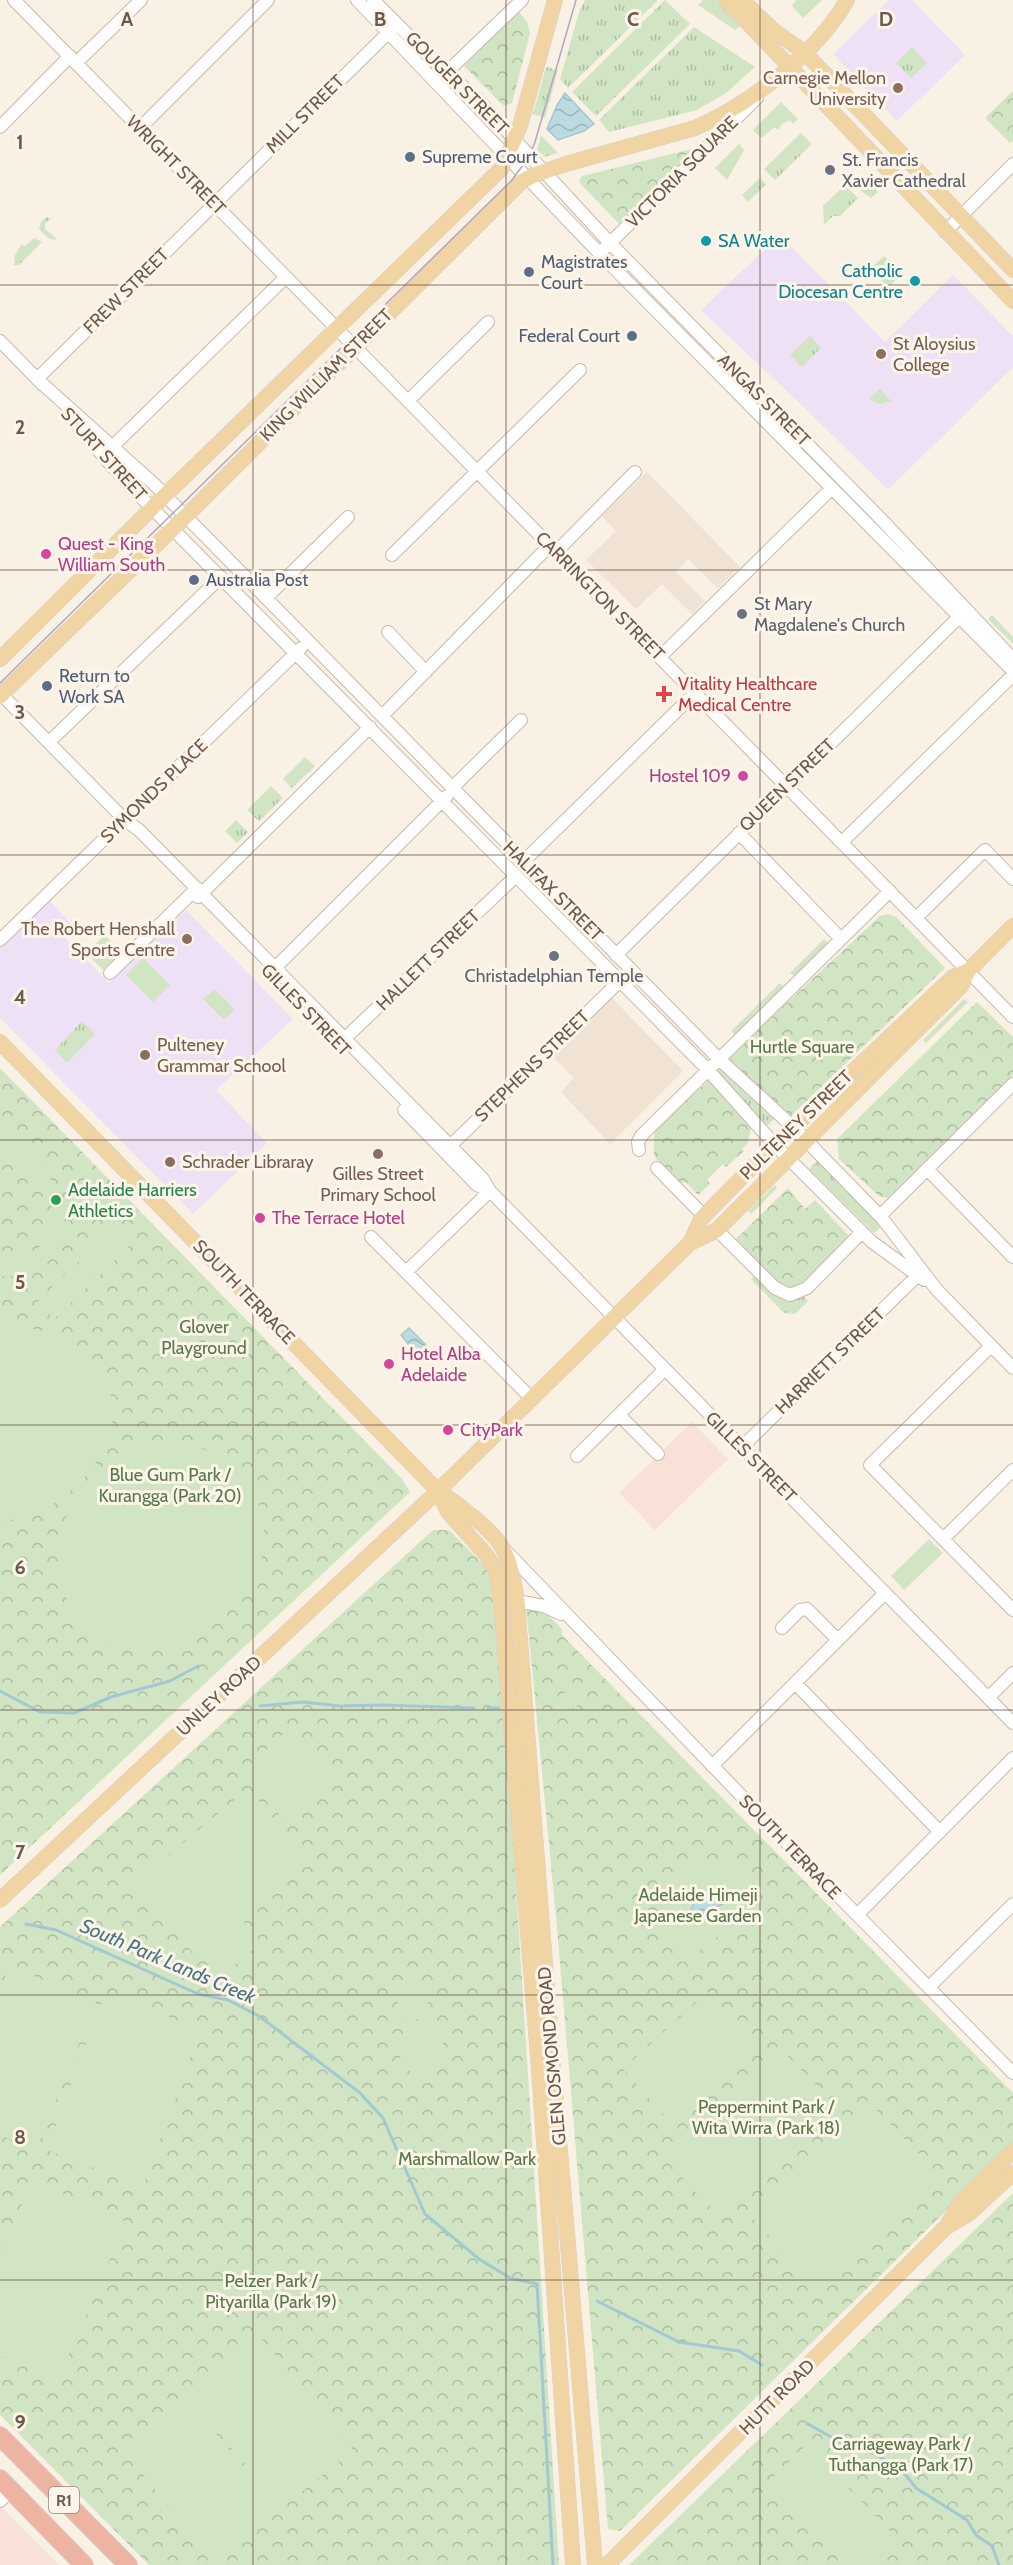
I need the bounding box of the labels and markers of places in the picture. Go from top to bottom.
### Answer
place label: Carnegie Mellon University [763,67,886,110]
marker: Carnegie Mellon University [891,81,905,95]
place label: Supreme Court [422,146,538,168]
place label: St. Francis Xavier Cathedral [842,149,966,192]
marker: Supreme Court [403,150,417,164]
marker: St. Francis Xavier Cathedral [823,163,837,177]
place label: SA Water [718,230,790,252]
marker: SA Water [699,234,713,248]
place label: Magistrates Court [541,251,627,294]
place label: Catholic Diocesan Centre [778,260,903,303]
marker: Magistrates Court [522,265,536,279]
marker: Catholic Diocesan Centre [908,274,922,288]
place label: Federal Court [519,325,620,347]
marker: Federal Court [625,329,639,343]
place label: St Aloysius College [893,333,975,376]
marker: St Aloysius College [874,347,888,361]
place label: Quest - King William South [58,533,165,576]
marker: Quest - King William South [39,547,53,561]
place label: Australia Post [206,569,308,591]
marker: Australia Post [187,573,201,587]
place label: St Mary Magdalene's Church [754,593,905,636]
marker: St Mary Magdalene's Church [735,607,749,621]
place label: Return to Work SA [59,665,130,708]
place label: Vitality Healthcare Medical Centre [678,673,817,716]
marker: Return to Work SA [40,679,54,693]
marker: Vitality Healthcare Medical Centre [655,685,673,703]
place label: Hostel 109 [649,765,731,787]
marker: Hostel 109 [736,769,750,783]
place label: The Robert Henshall Sports Centre [21,918,176,961]
marker: The Robert Henshall Sports Centre [180,932,194,946]
marker: Christadelphian Temple [547,949,561,963]
place label: Christadelphian Temple [465,965,643,987]
place label: Pulteney Grammar School [157,1034,286,1077]
marker: Pulteney Grammar School [138,1048,152,1062]
marker: Gilles Street Primary School [371,1147,385,1161]
place label: Schrader Libraray [182,1151,314,1173]
marker: Schrader Libraray [163,1155,177,1169]
place label: Gilles Street Primary School [320,1163,436,1206]
place label: Adelaide Harriers Athletics [68,1179,197,1222]
marker: Adelaide Harriers Athletics [49,1193,63,1207]
place label: The Terrace Hotel [272,1207,406,1229]
marker: The Terrace Hotel [253,1211,267,1225]
place label: Hotel Alba Adelaide [401,1343,481,1386]
marker: Hotel Alba Adelaide [382,1357,396,1371]
place label: CityPark [460,1419,524,1441]
marker: CityPark [441,1423,455,1437]

